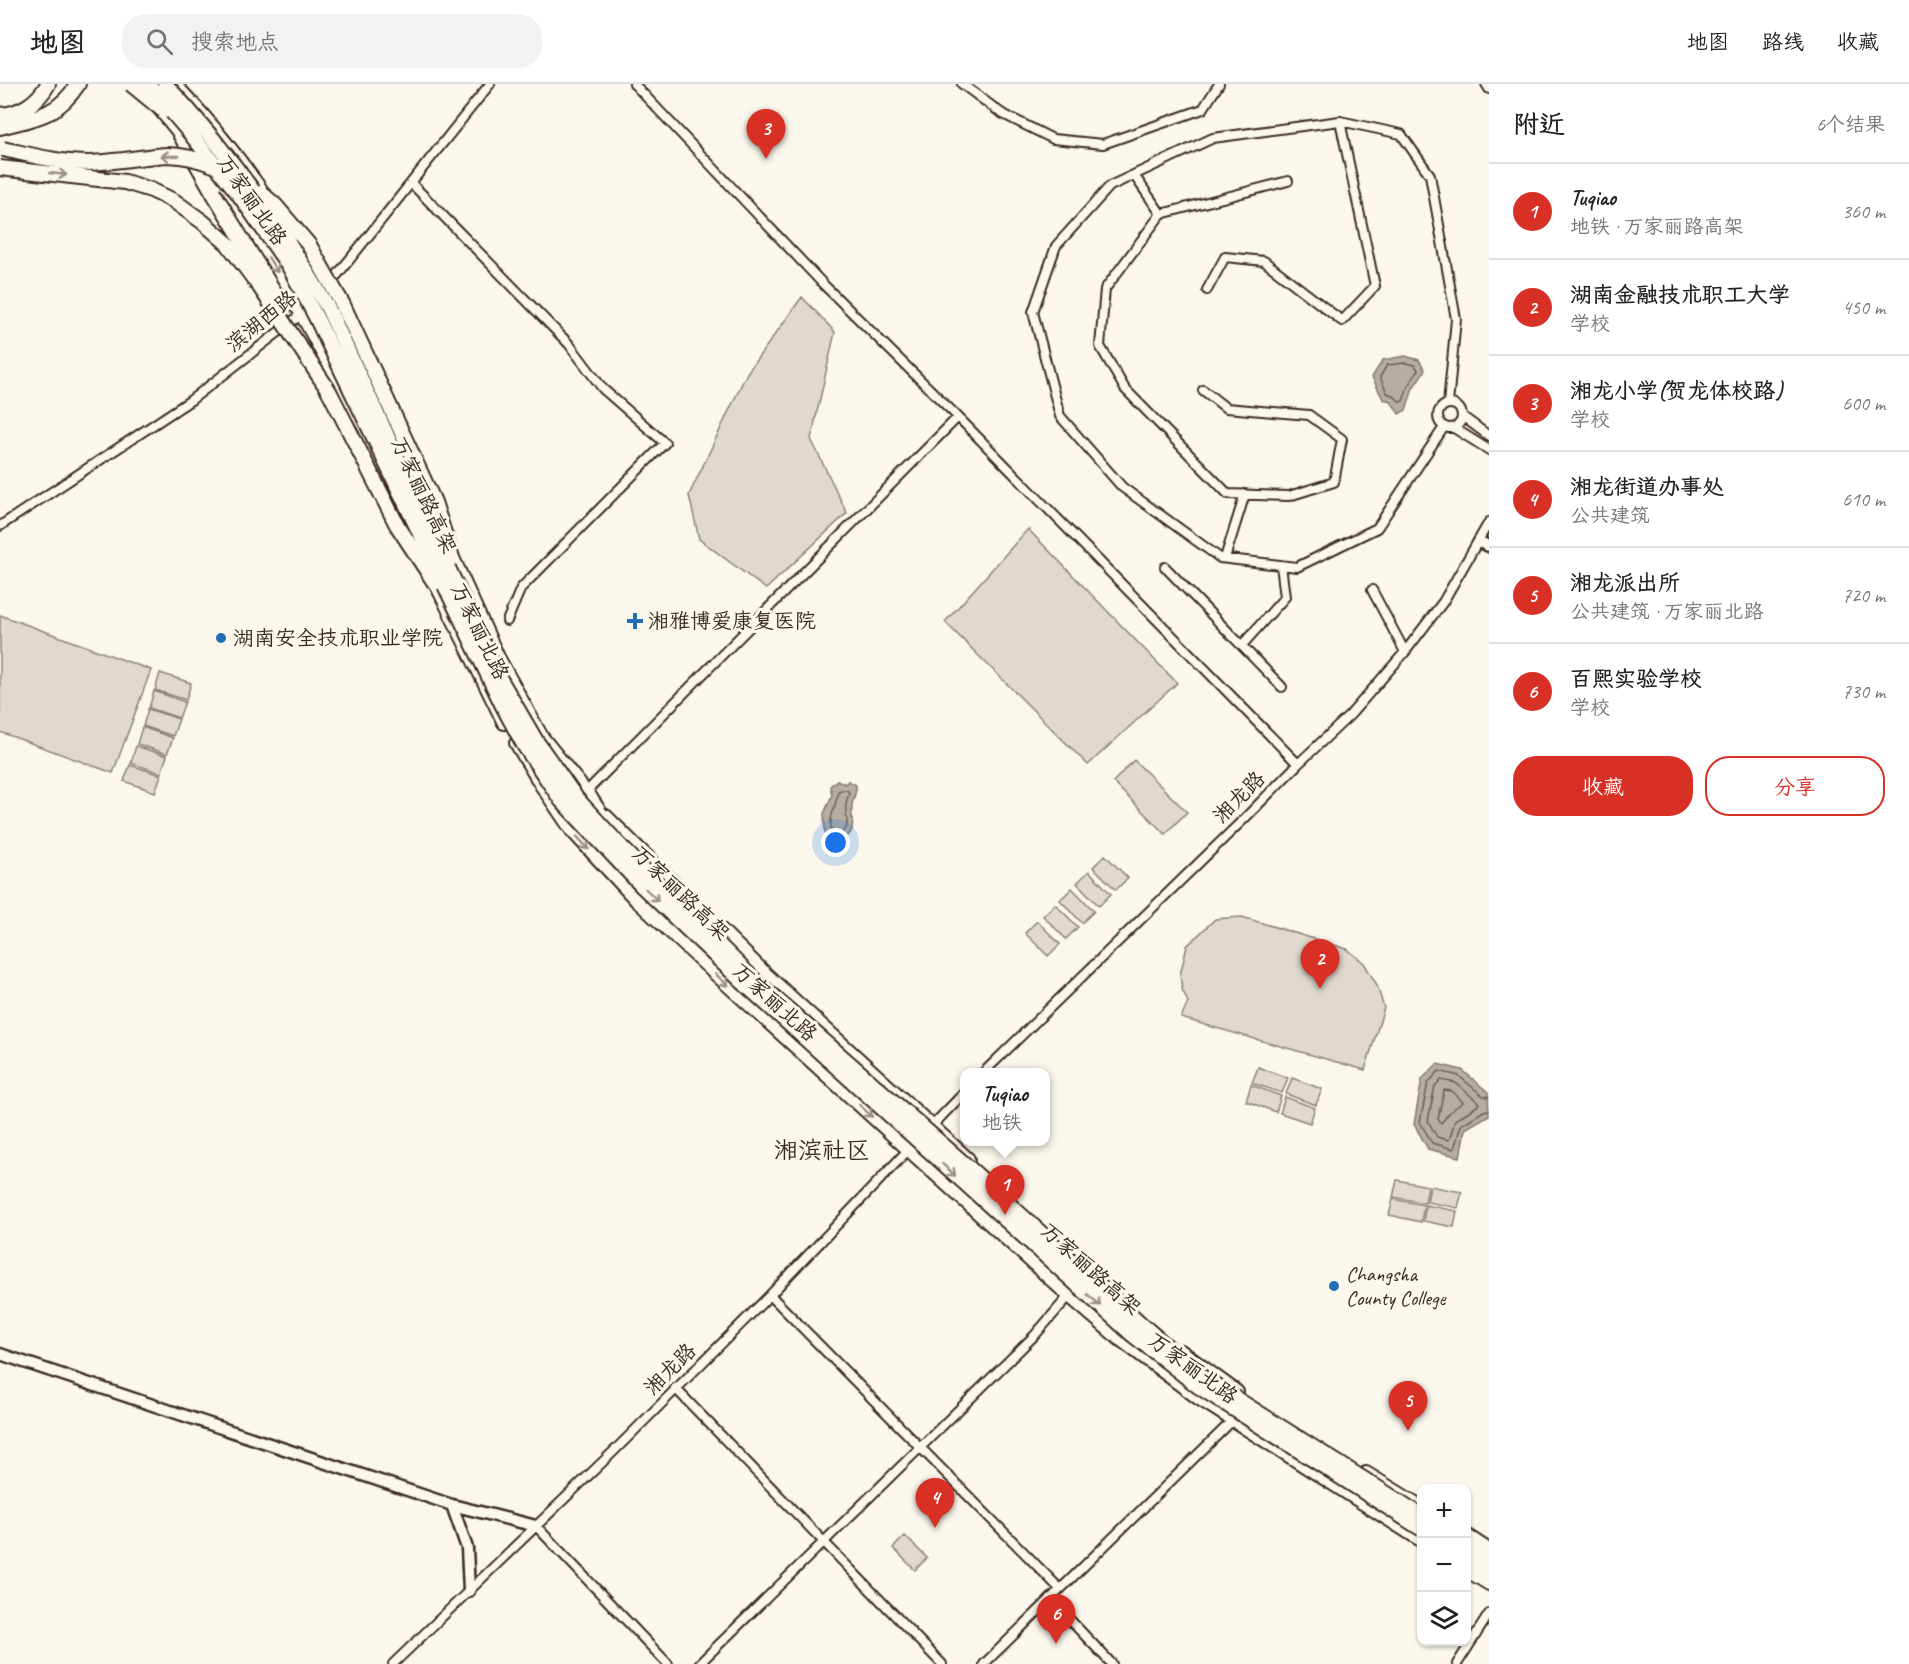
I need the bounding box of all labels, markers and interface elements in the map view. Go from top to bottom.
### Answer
search box [122,14,542,68]
text: 地图 [30,25,86,60]
icon: search [143,25,176,58]
text: 搜索地点 [191,28,279,56]
text: 地图 [1687,29,1729,55]
text: 路线 [1762,29,1804,55]
text: 收藏 [1837,29,1879,55]
text: 附近 [1513,108,1565,141]
pin: 3 [746,110,786,159]
text: 6个结果 [1816,112,1885,137]
one-way arrow [160,150,180,162]
street label: 万家丽北路 [211,150,293,250]
one-way arrow [48,168,68,179]
text: Tuqiao [1570,184,1616,212]
text: 1 [1528,199,1537,224]
text: 360 m [1842,199,1885,224]
text: 地铁 · 万家丽路高架 [1570,214,1743,239]
one-way arrow [267,256,279,273]
text: 湖南金融技术职工大学 [1570,281,1790,309]
street label: 滨湖西路 [220,284,302,358]
text: 2 [1528,295,1537,320]
text: 450 m [1842,295,1885,320]
text: 学校 [1570,311,1610,336]
text: 湘龙小学(贺龙体校路) [1570,377,1783,405]
text: 3 [1528,391,1537,416]
text: 600 m [1842,391,1885,416]
text: 学校 [1570,407,1610,432]
street label: 万家丽路高架 [386,432,462,558]
text: 湘龙街道办事处 [1570,473,1724,501]
text: 4 [1528,487,1537,512]
text: 610 m [1842,487,1885,512]
text: 公共建筑 [1570,503,1650,528]
text: 湘龙派出所 [1570,569,1680,597]
street label: 万家丽北路 [445,578,515,684]
text: 5 [1528,583,1537,608]
text: 720 m [1842,583,1885,608]
text: 公共建筑 · 万家丽北路 [1570,599,1763,624]
place label: 湘雅博爱康复医院 [648,608,816,634]
marker: 湘雅博爱康复医院 [626,612,644,630]
place label: 湖南安全技术职业学院 [233,625,443,651]
marker: 湖南安全技术职业学院 [214,631,228,645]
text: 百熙实验学校 [1570,665,1702,693]
text: 6 [1528,679,1537,704]
text: 730 m [1842,679,1885,704]
text: 学校 [1570,695,1610,720]
button: 收藏 [1513,756,1693,816]
button: 分享 [1705,756,1885,816]
street label: 湘龙路 [1208,766,1270,828]
your location [821,828,850,857]
one-way arrow [576,835,590,850]
street label: 万家丽路高架 [627,840,735,946]
one-way arrow [644,888,659,902]
pin: 2 [1300,940,1340,989]
street label: 万家丽北路 [727,957,823,1047]
one-way arrow [714,973,729,987]
popup [960,1068,1050,1146]
text: Tuqiao [982,1080,1028,1108]
one-way arrow [858,1103,873,1117]
text: 地铁 [982,1110,1022,1135]
district label: 湘滨社区 [774,1135,870,1165]
one-way arrow [941,1162,956,1176]
pin: 1 [986,1166,1024,1215]
street label: 万家丽路高架 [1035,1217,1147,1321]
place label: Changsha County College [1346,1261,1446,1311]
marker: Changsha County College [1327,1279,1341,1293]
one-way arrow [1086,1293,1101,1307]
street label: 万家丽北路 [1143,1327,1243,1409]
street label: 湘龙路 [639,1338,701,1400]
pin: 5 [1388,1382,1428,1431]
pin: 4 [916,1478,954,1528]
map controls [1417,1484,1471,1646]
button: + [1417,1484,1471,1538]
button: − [1417,1538,1471,1592]
button: layers [1417,1592,1471,1646]
pin: 6 [1036,1594,1076,1644]

